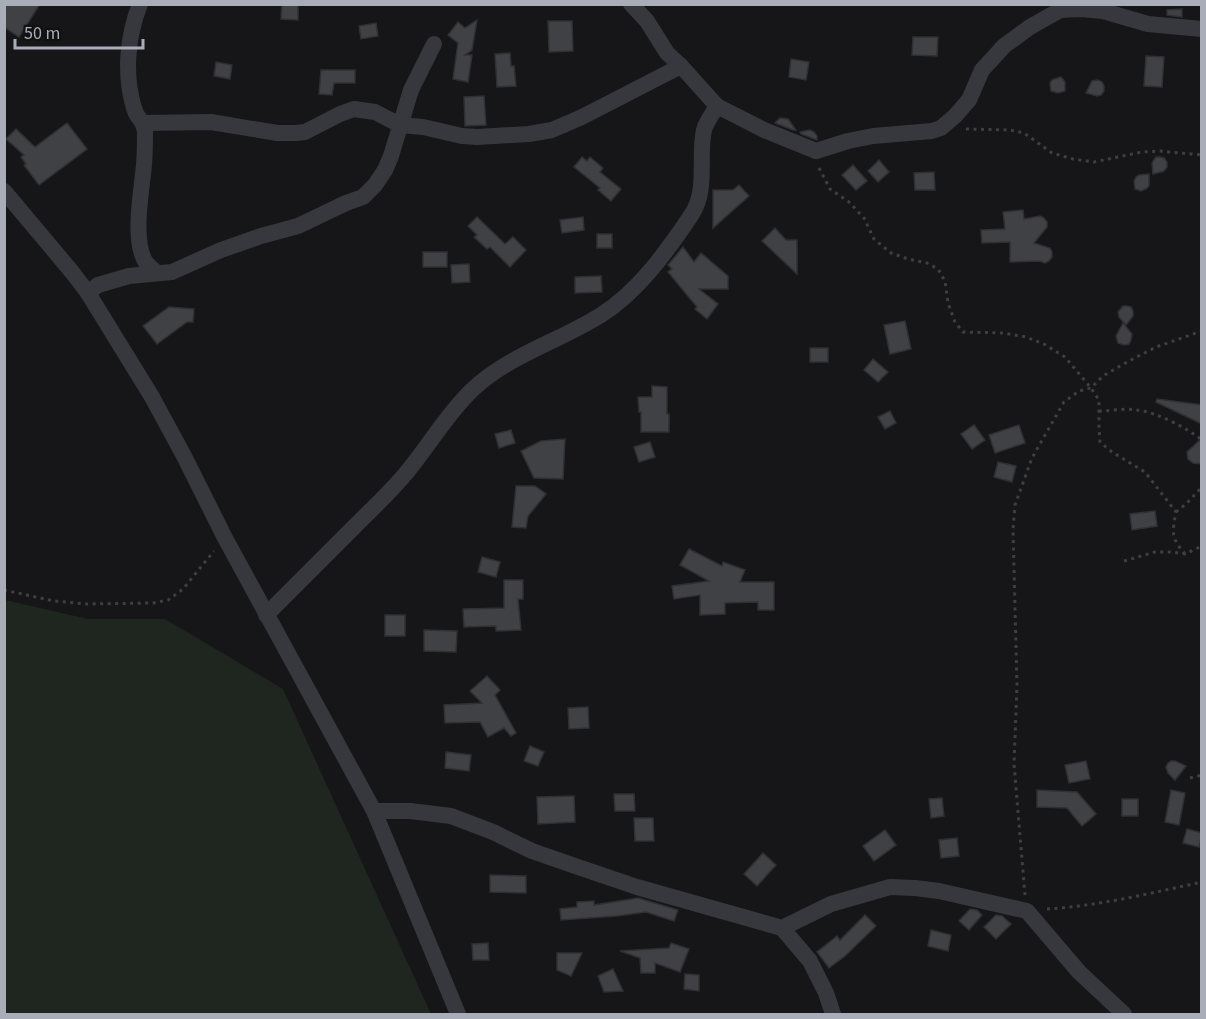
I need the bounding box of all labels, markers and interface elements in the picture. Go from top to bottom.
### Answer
scale bar [15,12,142,50]
text: 50 m [24,21,60,46]

